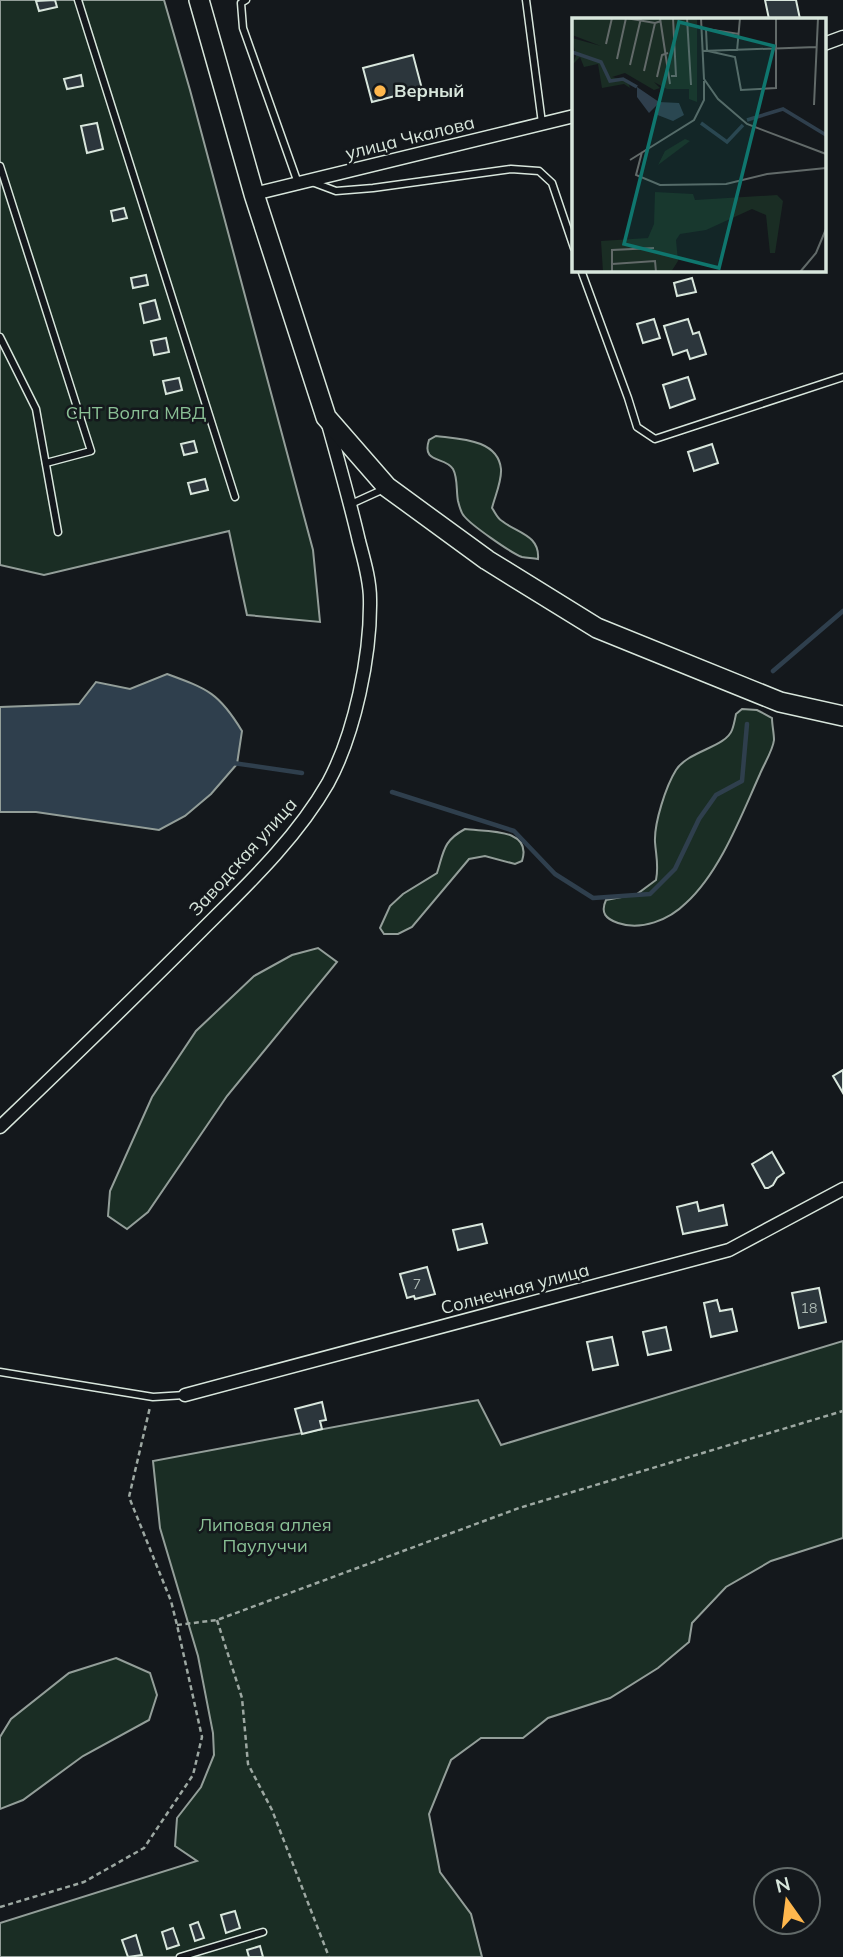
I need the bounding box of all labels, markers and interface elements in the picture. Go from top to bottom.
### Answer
inset map [572,18,826,271]
place label: Верный [394,79,464,102]
marker: Верный [372,83,388,99]
street label: улица Чкалова [343,110,477,165]
park label: СНТ Волга МВД [66,401,207,424]
street label: Заводская улица [184,793,302,920]
street label: Солнечная улица [438,1258,592,1319]
house number: 7 [413,1275,421,1293]
house number: 18 [801,1299,817,1317]
park label: Липовая аллея Паулуччи [198,1513,332,1557]
north arrow [752,1866,822,1936]
text: N [773,1871,793,1898]

